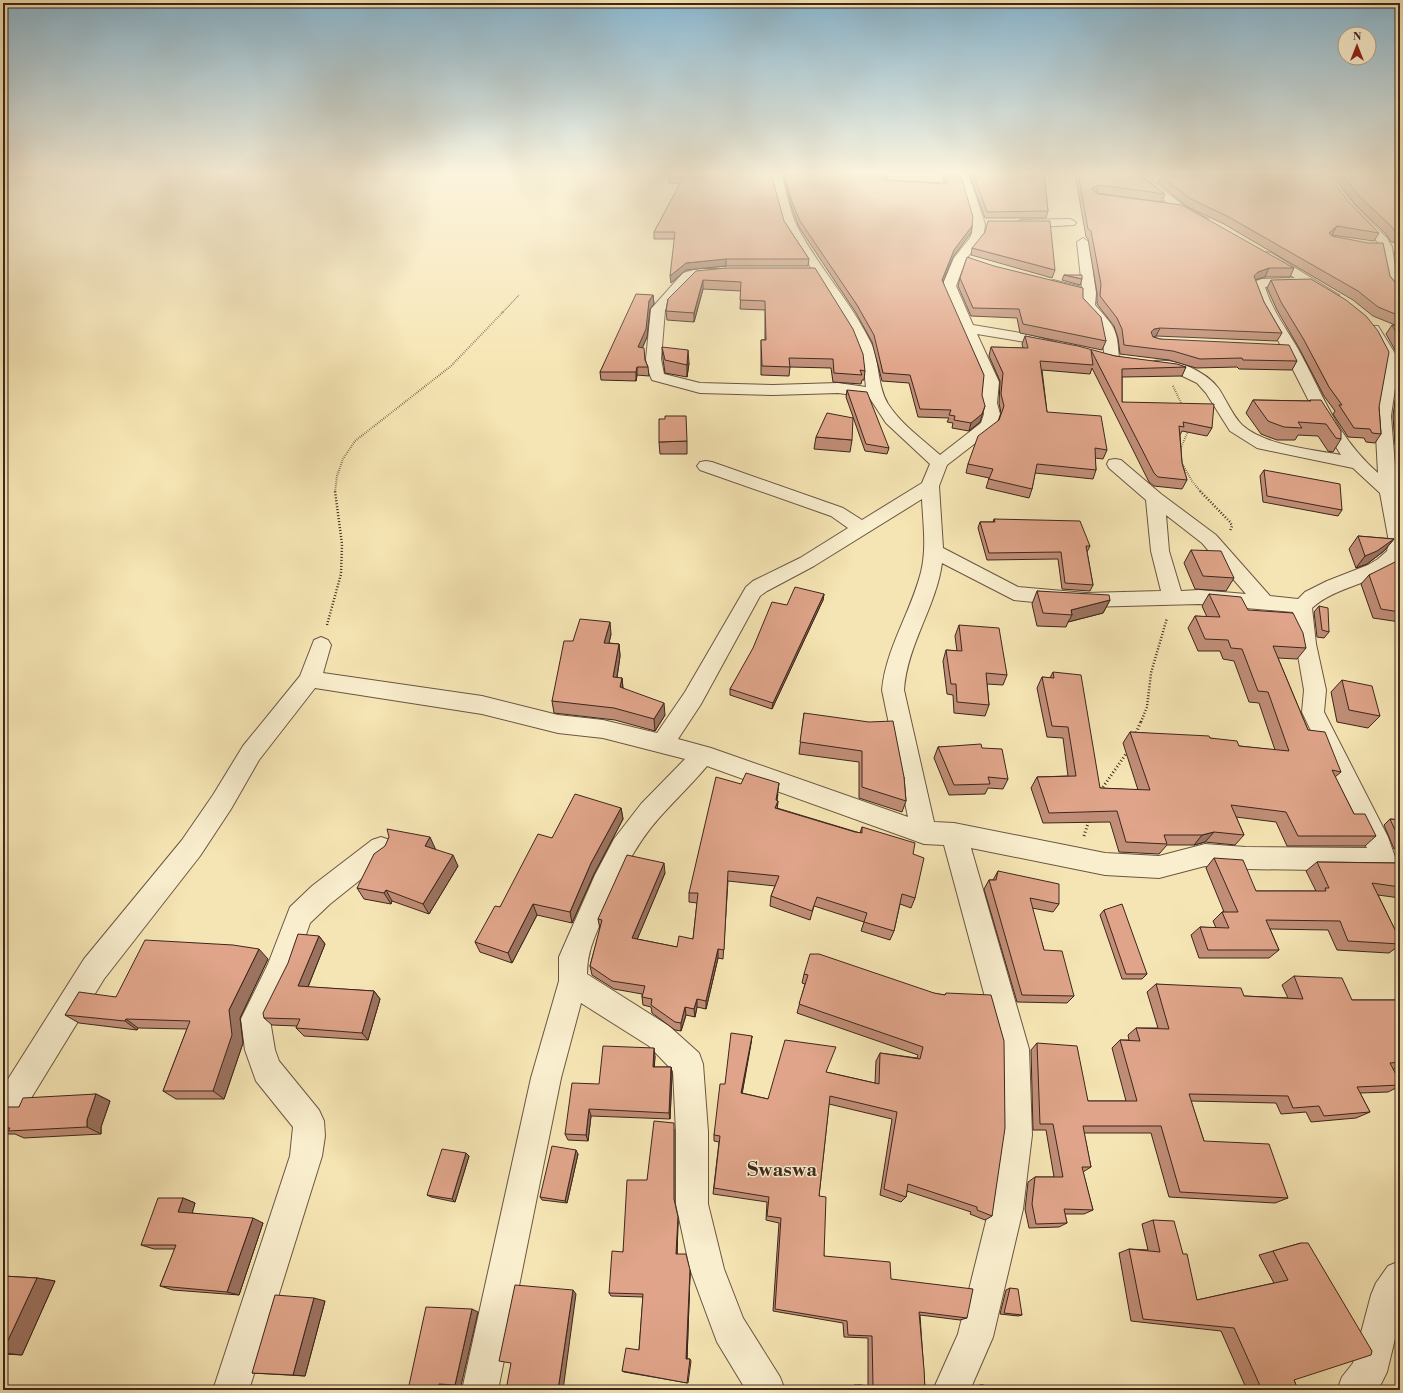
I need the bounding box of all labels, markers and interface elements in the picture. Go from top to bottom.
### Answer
north arrow [1337,26,1377,66]
text: N [1353,30,1362,44]
district label: Swaswa [747,1158,817,1183]

